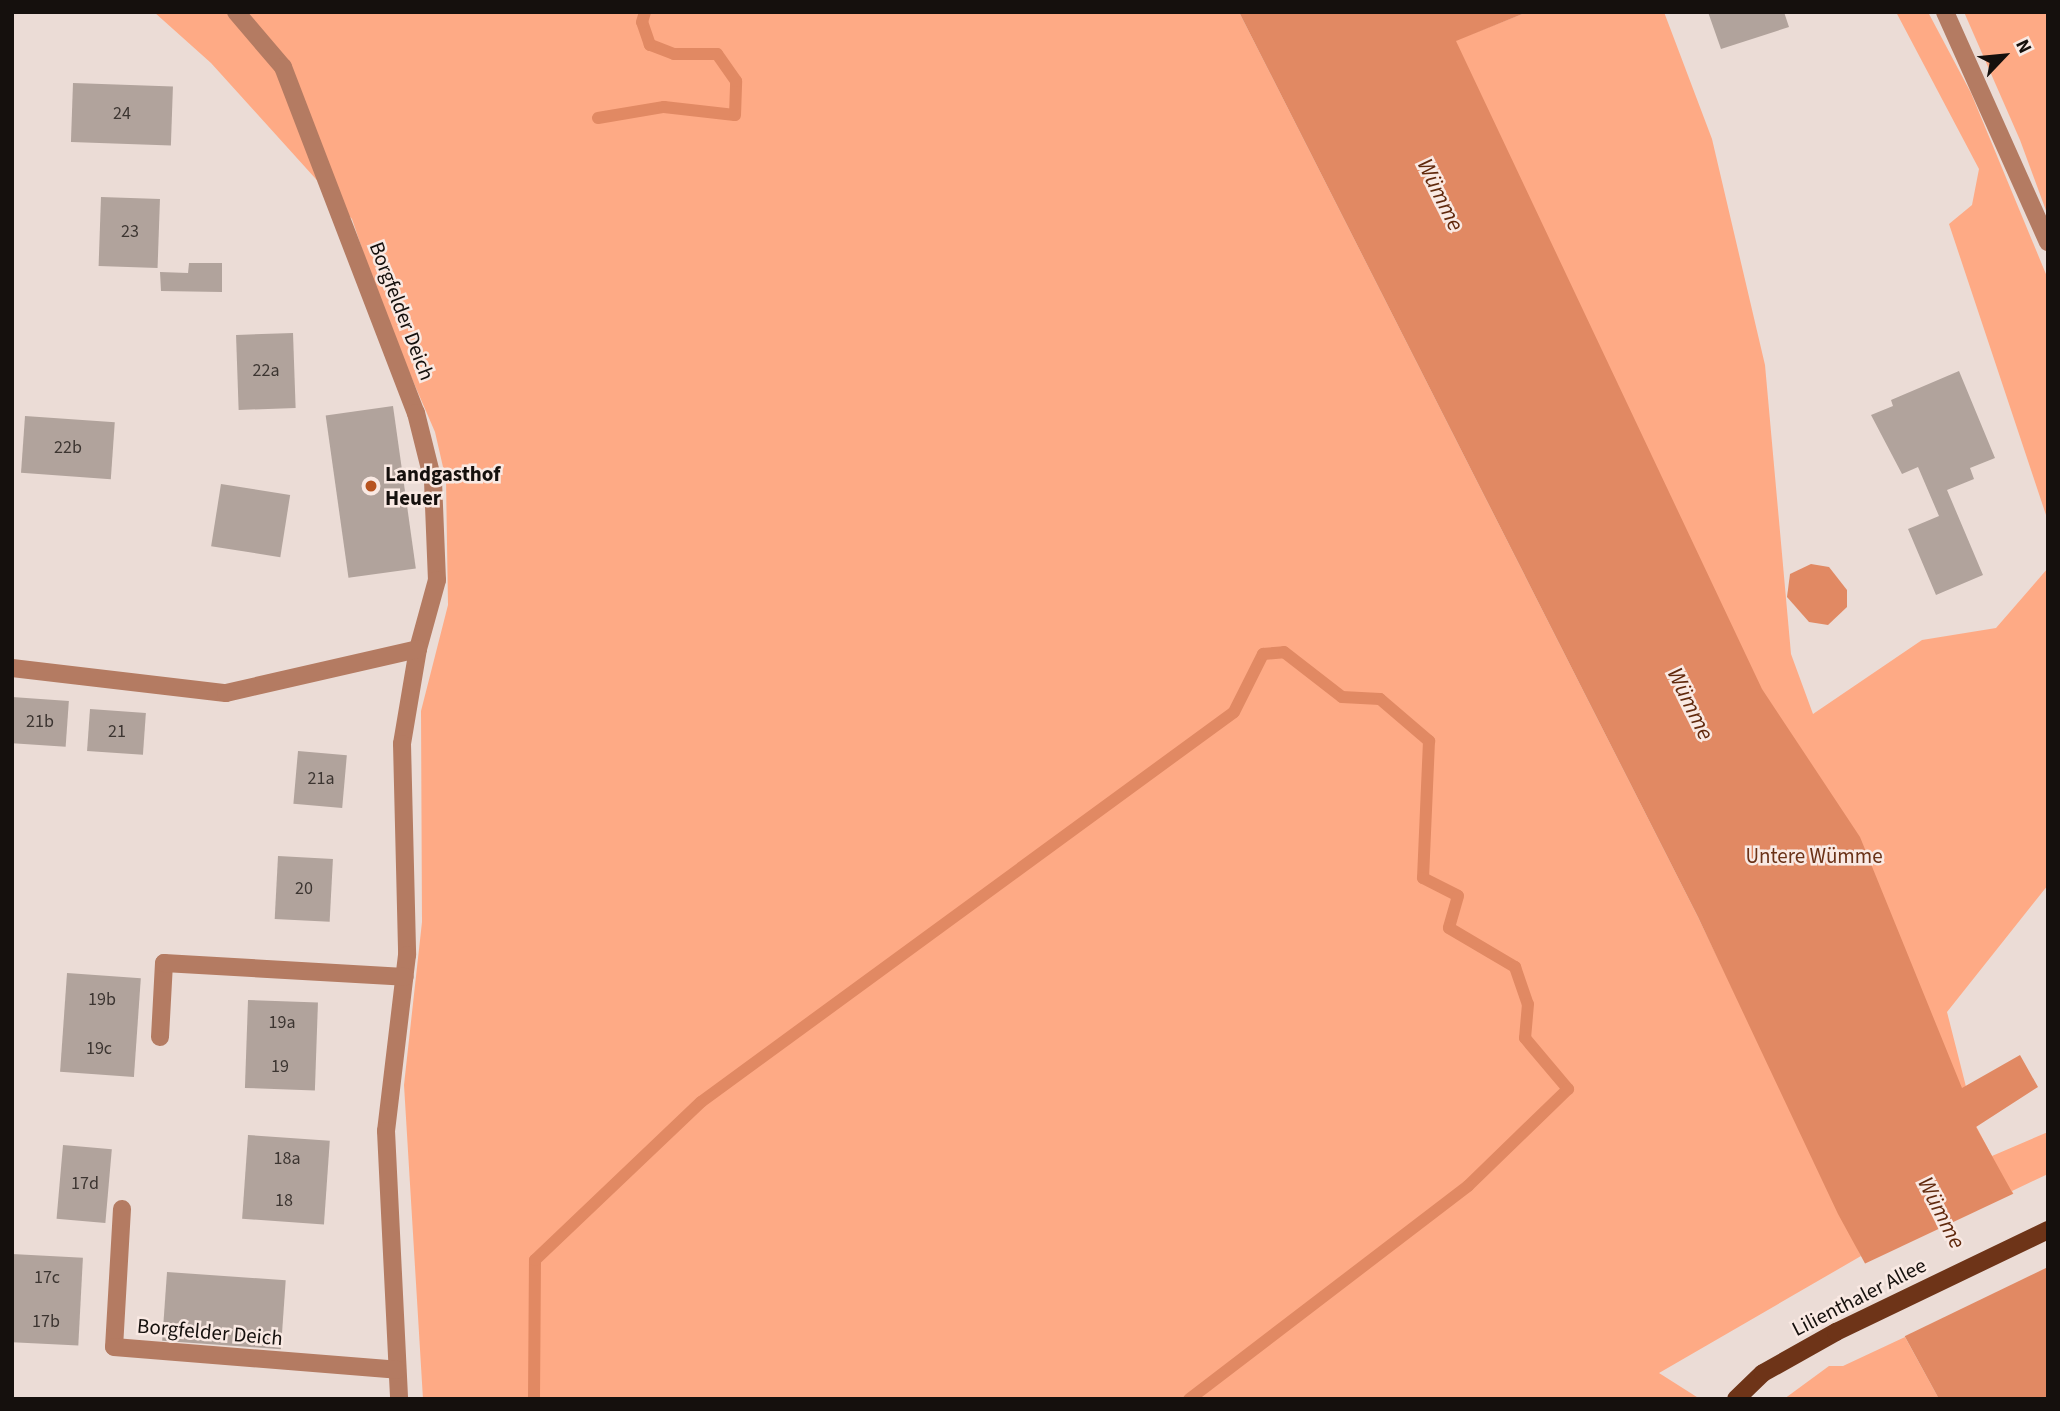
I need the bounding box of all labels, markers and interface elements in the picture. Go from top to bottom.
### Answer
north arrow [1969,21,2039,91]
text: N [2008,35,2038,58]
house number: 24 [113,103,131,125]
water label: Wümme [1411,154,1469,236]
house number: 23 [121,221,139,243]
street label: Borgfelder Deich [364,238,440,384]
house number: 22a [253,360,279,382]
house number: 22b [54,437,82,459]
place label: Landgasthof Heuer [385,461,501,511]
marker: Landgasthof Heuer [363,478,379,494]
water label: Wümme [1661,663,1719,745]
house number: 21b [26,711,54,733]
house number: 21 [108,721,126,743]
house number: 21a [308,768,334,790]
park label: Untere Wümme [1745,843,1883,869]
house number: 20 [295,878,313,900]
house number: 19b [88,989,116,1011]
house number: 19a [269,1012,295,1034]
house number: 19c [86,1038,112,1060]
house number: 19 [271,1056,289,1078]
house number: 18a [274,1148,300,1170]
water label: Wümme [1911,1172,1971,1254]
house number: 17d [71,1173,99,1195]
house number: 18 [275,1190,293,1212]
street label: Lilienthaler Allee [1788,1252,1930,1342]
house number: 17c [34,1267,60,1289]
house number: 17b [32,1311,60,1333]
street label: Borgfelder Deich [136,1313,284,1351]

